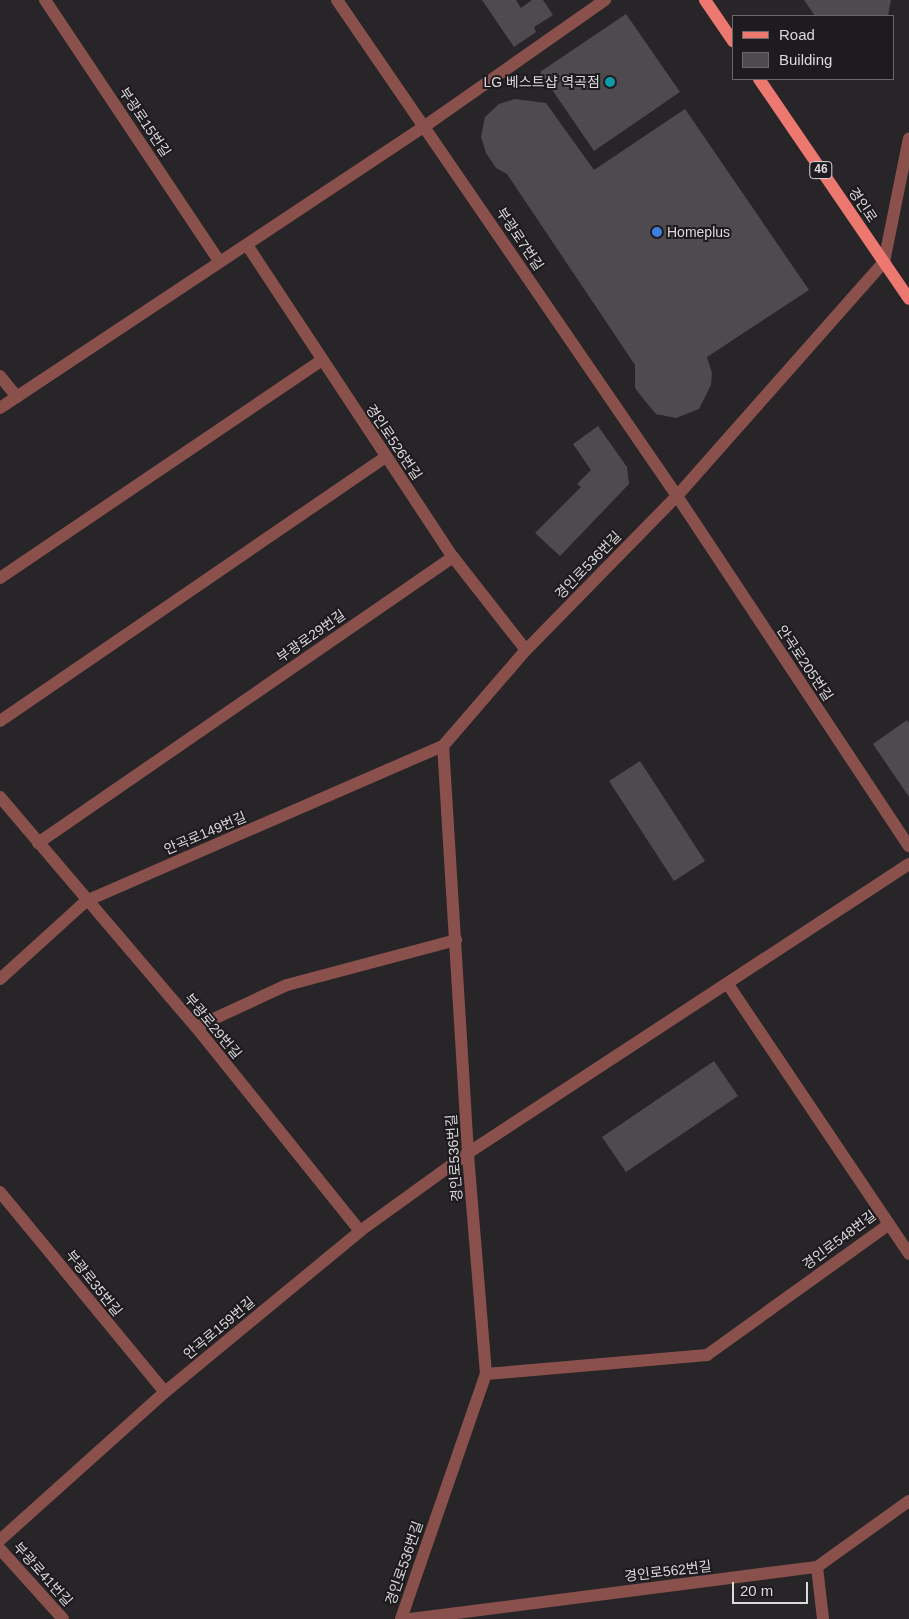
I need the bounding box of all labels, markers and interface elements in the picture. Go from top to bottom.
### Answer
legend [732,15,894,80]
text: Road [779,26,815,43]
text: Building [779,51,832,68]
place label: LG 베스트샵 역곡점 [483,74,600,90]
marker: LG 베스트샵 역곡점 [604,76,616,88]
street label: 부광로15번길 [116,84,174,160]
road number: 46 [808,160,834,180]
street label: 경인로 [845,184,881,226]
street label: 부광로7번길 [493,204,547,274]
place label: Homeplus [667,224,730,240]
marker: Homeplus [651,226,663,238]
street label: 경인로526번길 [362,401,426,483]
street label: 경인로536번길 [551,528,625,602]
street label: 부광로29번길 [273,606,349,666]
street label: 안곡로205번길 [773,622,837,704]
street label: 안곡로149번길 [161,808,249,858]
street label: 부광로29번길 [181,990,245,1062]
street label: 경인로536번길 [443,1114,465,1202]
street label: 경인로548번길 [799,1207,879,1273]
street label: 부광로35번길 [62,1247,126,1319]
street label: 안곡로159번길 [180,1293,258,1363]
street label: 경인로536번길 [382,1519,426,1607]
street label: 부광로41번길 [10,1539,76,1609]
street label: 경인로562번길 [623,1557,713,1585]
scale bar [734,1572,810,1604]
text: 20 m [740,1582,773,1599]

